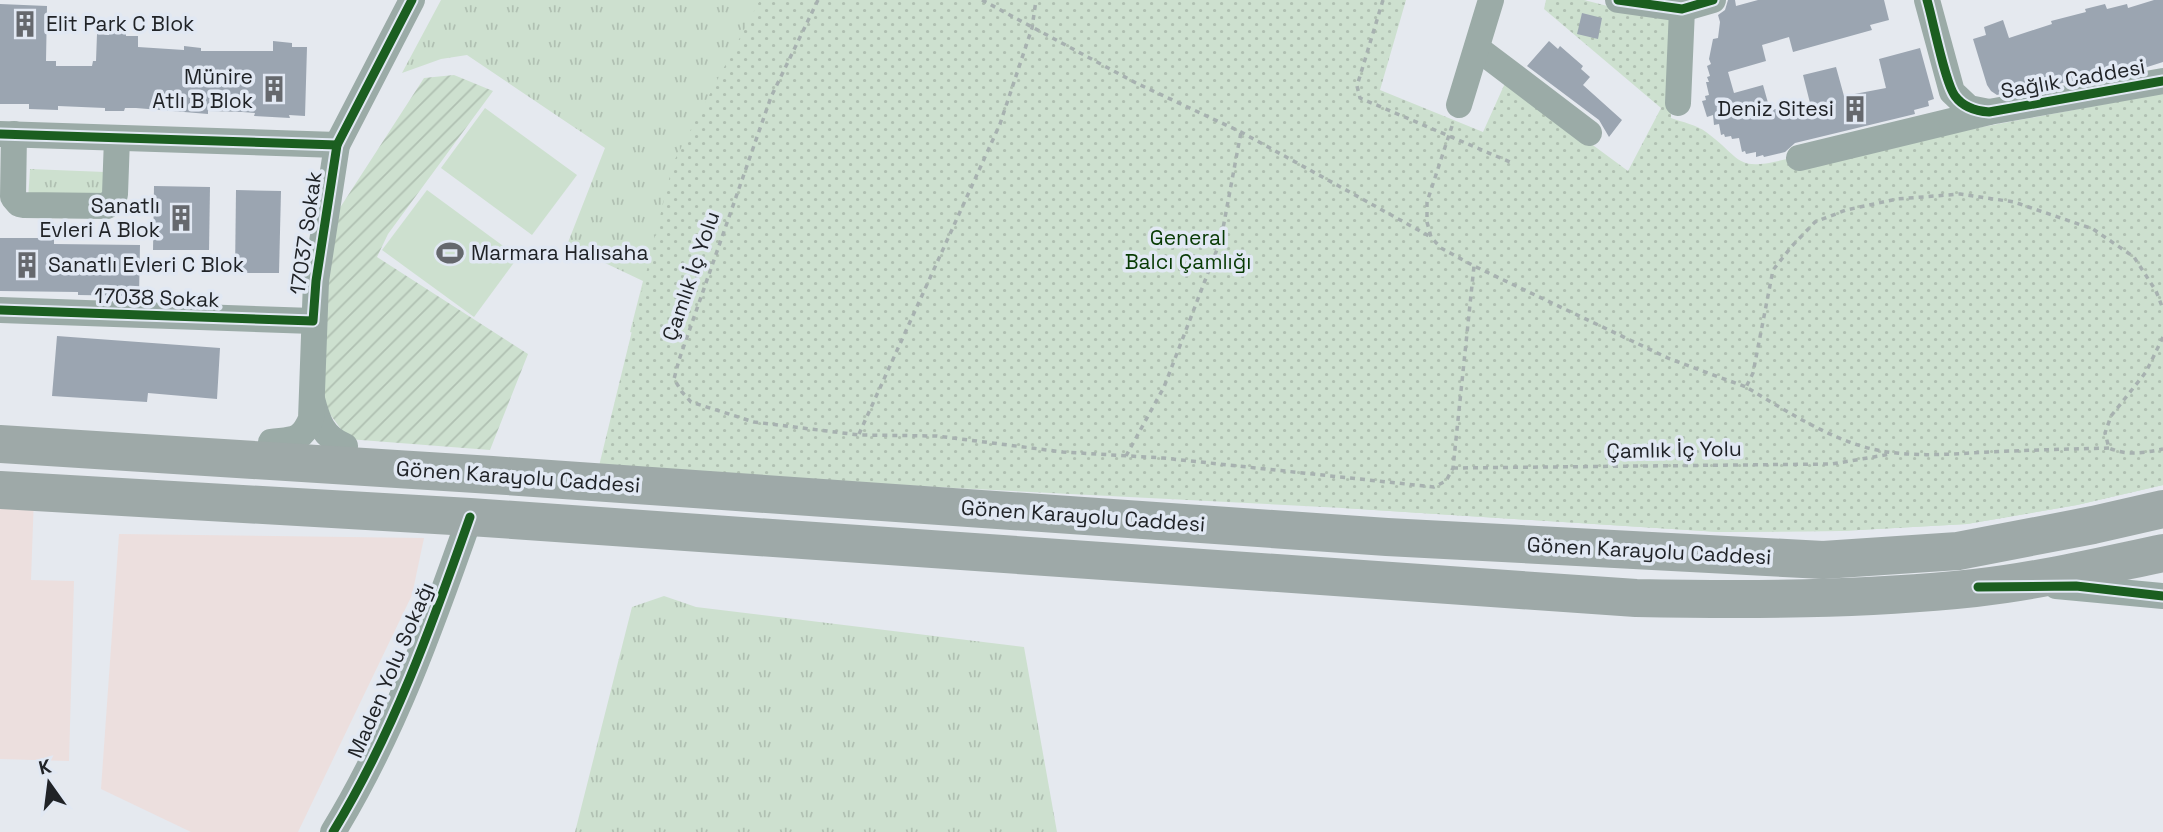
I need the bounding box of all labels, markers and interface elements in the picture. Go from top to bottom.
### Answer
building icon: Elit Park C Blok [10,9,40,39]
place label: Elit Park C Blok [46,10,194,37]
street label: Sağlık Caddesi [1999,53,2147,104]
place label: Münire Atlı B Blok [152,63,253,114]
building icon: Münire Atlı B Blok [259,74,289,104]
building icon: Deniz Sitesi [1840,94,1870,124]
place label: Deniz Sitesi [1717,95,1834,122]
street label: 17037 Sokak [283,170,328,296]
place label: Sanatlı Evleri A Blok [39,192,160,243]
building icon: Sanatlı Evleri A Blok [166,203,196,233]
street label: Çamlık İç Yolu [656,207,725,344]
park label: General Balcı Çamlığı [1125,224,1251,275]
sports icon: Marmara Halısaha [435,238,465,268]
place label: Marmara Halısaha [471,239,648,266]
building icon: Sanatlı Evleri C Blok [12,250,42,280]
place label: Sanatlı Evleri C Blok [48,251,244,278]
street label: 17038 Sokak [94,282,220,313]
street label: Çamlık İç Yolu [1606,435,1742,464]
street label: Gönen Karayolu Caddesi [395,454,641,499]
street label: Gönen Karayolu Caddesi [960,493,1206,538]
street label: Gönen Karayolu Caddesi [1526,531,1772,570]
street label: Maden Yolu Sokağı [341,578,440,762]
north arrow [14,748,84,818]
text: K [36,753,54,781]

